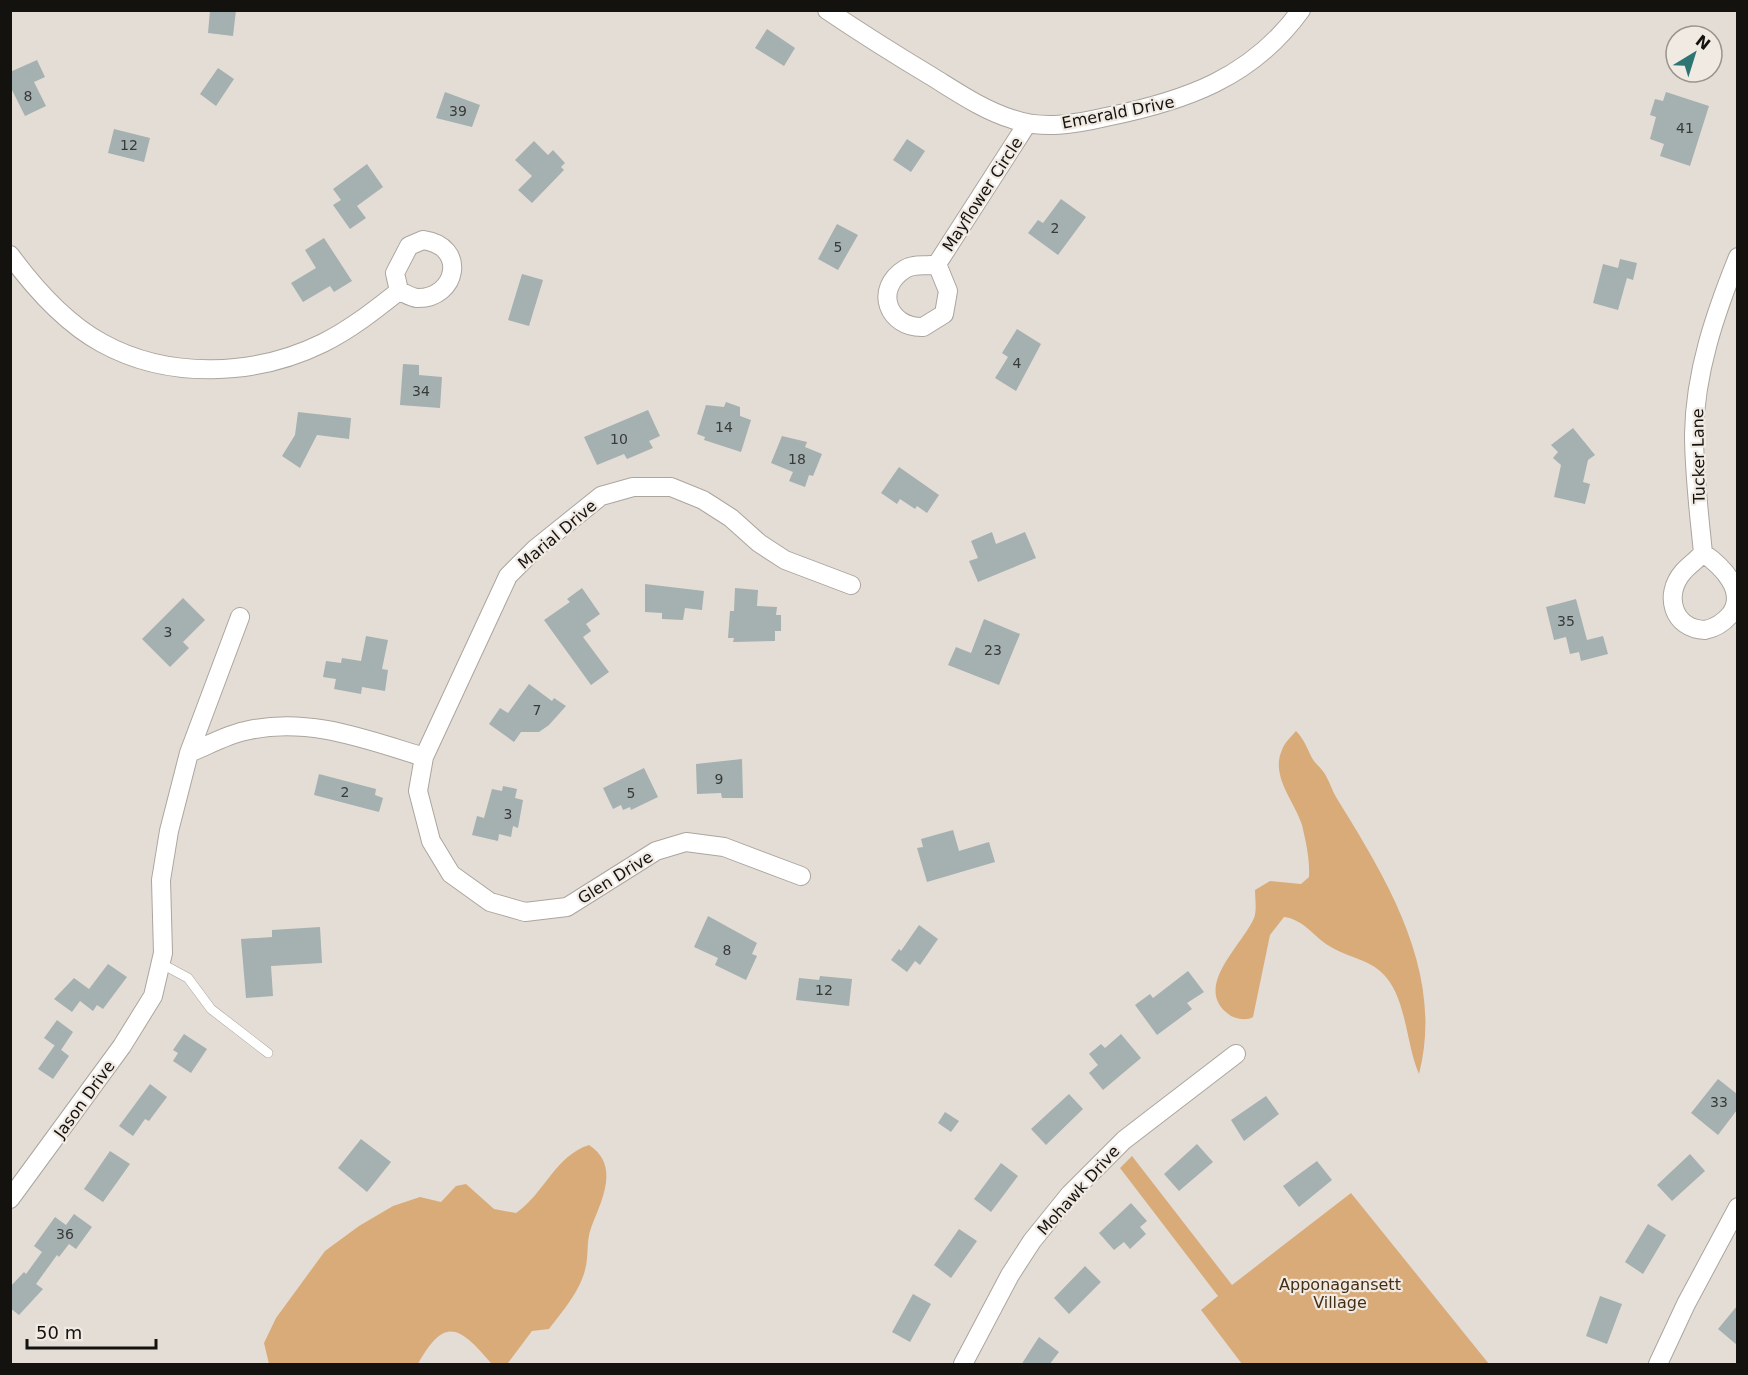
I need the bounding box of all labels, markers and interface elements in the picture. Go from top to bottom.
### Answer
north arrow [1664,24,1724,84]
text: N [1692,31,1714,54]
house number: 8 [24,88,32,104]
street label: Emerald Drive [1060,92,1176,133]
house number: 39 [449,103,467,119]
house number: 41 [1676,120,1694,136]
street label: Mayflower Circle [938,134,1026,255]
house number: 12 [120,137,138,153]
house number: 2 [1051,220,1059,236]
house number: 5 [834,239,842,255]
house number: 4 [1013,355,1022,371]
house number: 34 [412,383,430,399]
street label: Tucker Lane [1688,408,1709,505]
house number: 14 [715,419,733,435]
house number: 10 [610,431,628,447]
house number: 18 [788,451,806,467]
street label: Marial Drive [514,496,600,573]
house number: 35 [1557,613,1575,629]
house number: 3 [164,624,172,640]
house number: 23 [984,642,1002,658]
house number: 7 [533,702,541,718]
house number: 9 [715,771,723,787]
house number: 2 [341,784,349,800]
house number: 5 [627,785,635,801]
house number: 3 [504,806,512,822]
street label: Glen Drive [574,847,656,908]
house number: 8 [723,942,731,958]
house number: 12 [815,982,833,998]
street label: Jason Drive [50,1057,119,1142]
house number: 33 [1710,1094,1728,1110]
street label: Mohawk Drive [1033,1142,1123,1239]
house number: 36 [56,1226,74,1242]
park label: Apponagansett Village [1279,1275,1401,1312]
scale bar [27,1312,156,1350]
text: 50 m [36,1322,82,1343]

